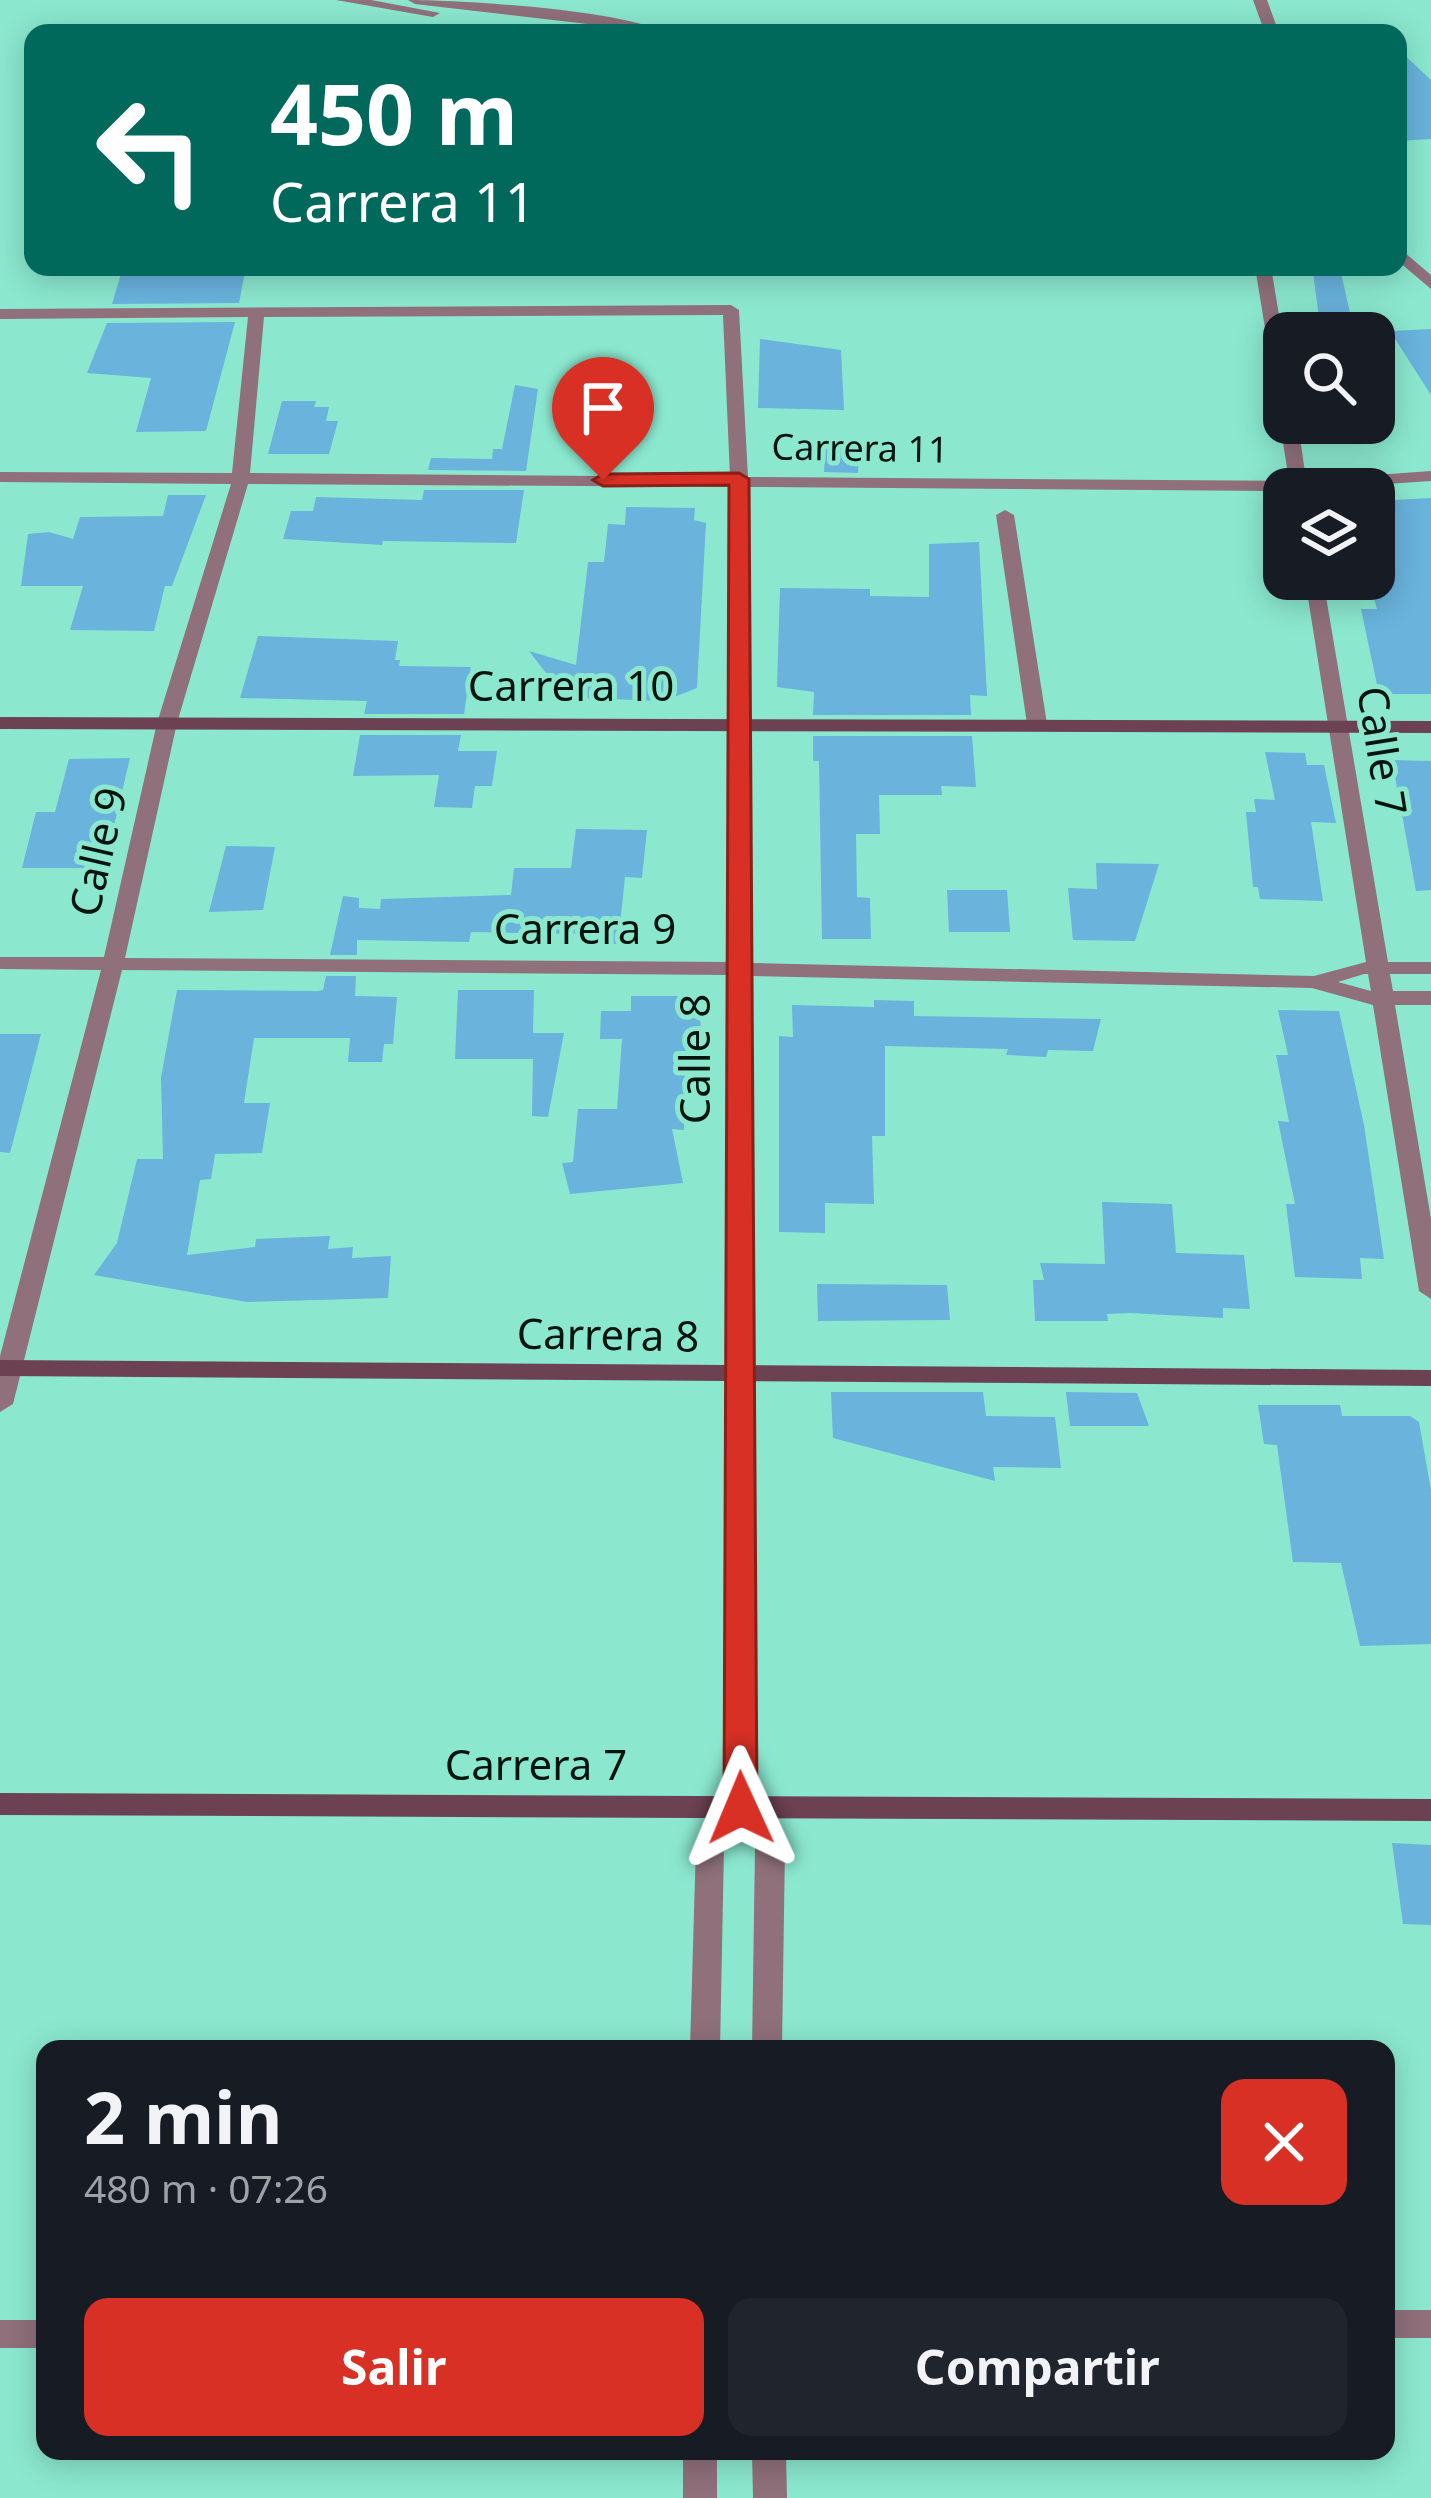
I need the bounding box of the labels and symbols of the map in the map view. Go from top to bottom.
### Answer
pin [552,357,654,480]
street label: Carrera 11 [771,421,949,474]
street label: Carrera 10 [468,656,674,713]
street label: Calle 7 [1345,682,1422,820]
street label: Calle 9 [54,782,139,922]
street label: Carrera 9 [494,899,676,956]
street label: Calle 8 [665,994,722,1124]
street label: Carrera 8 [516,1303,700,1364]
street label: Carrera 7 [445,1735,627,1792]
position arrow [678,1745,804,1871]

